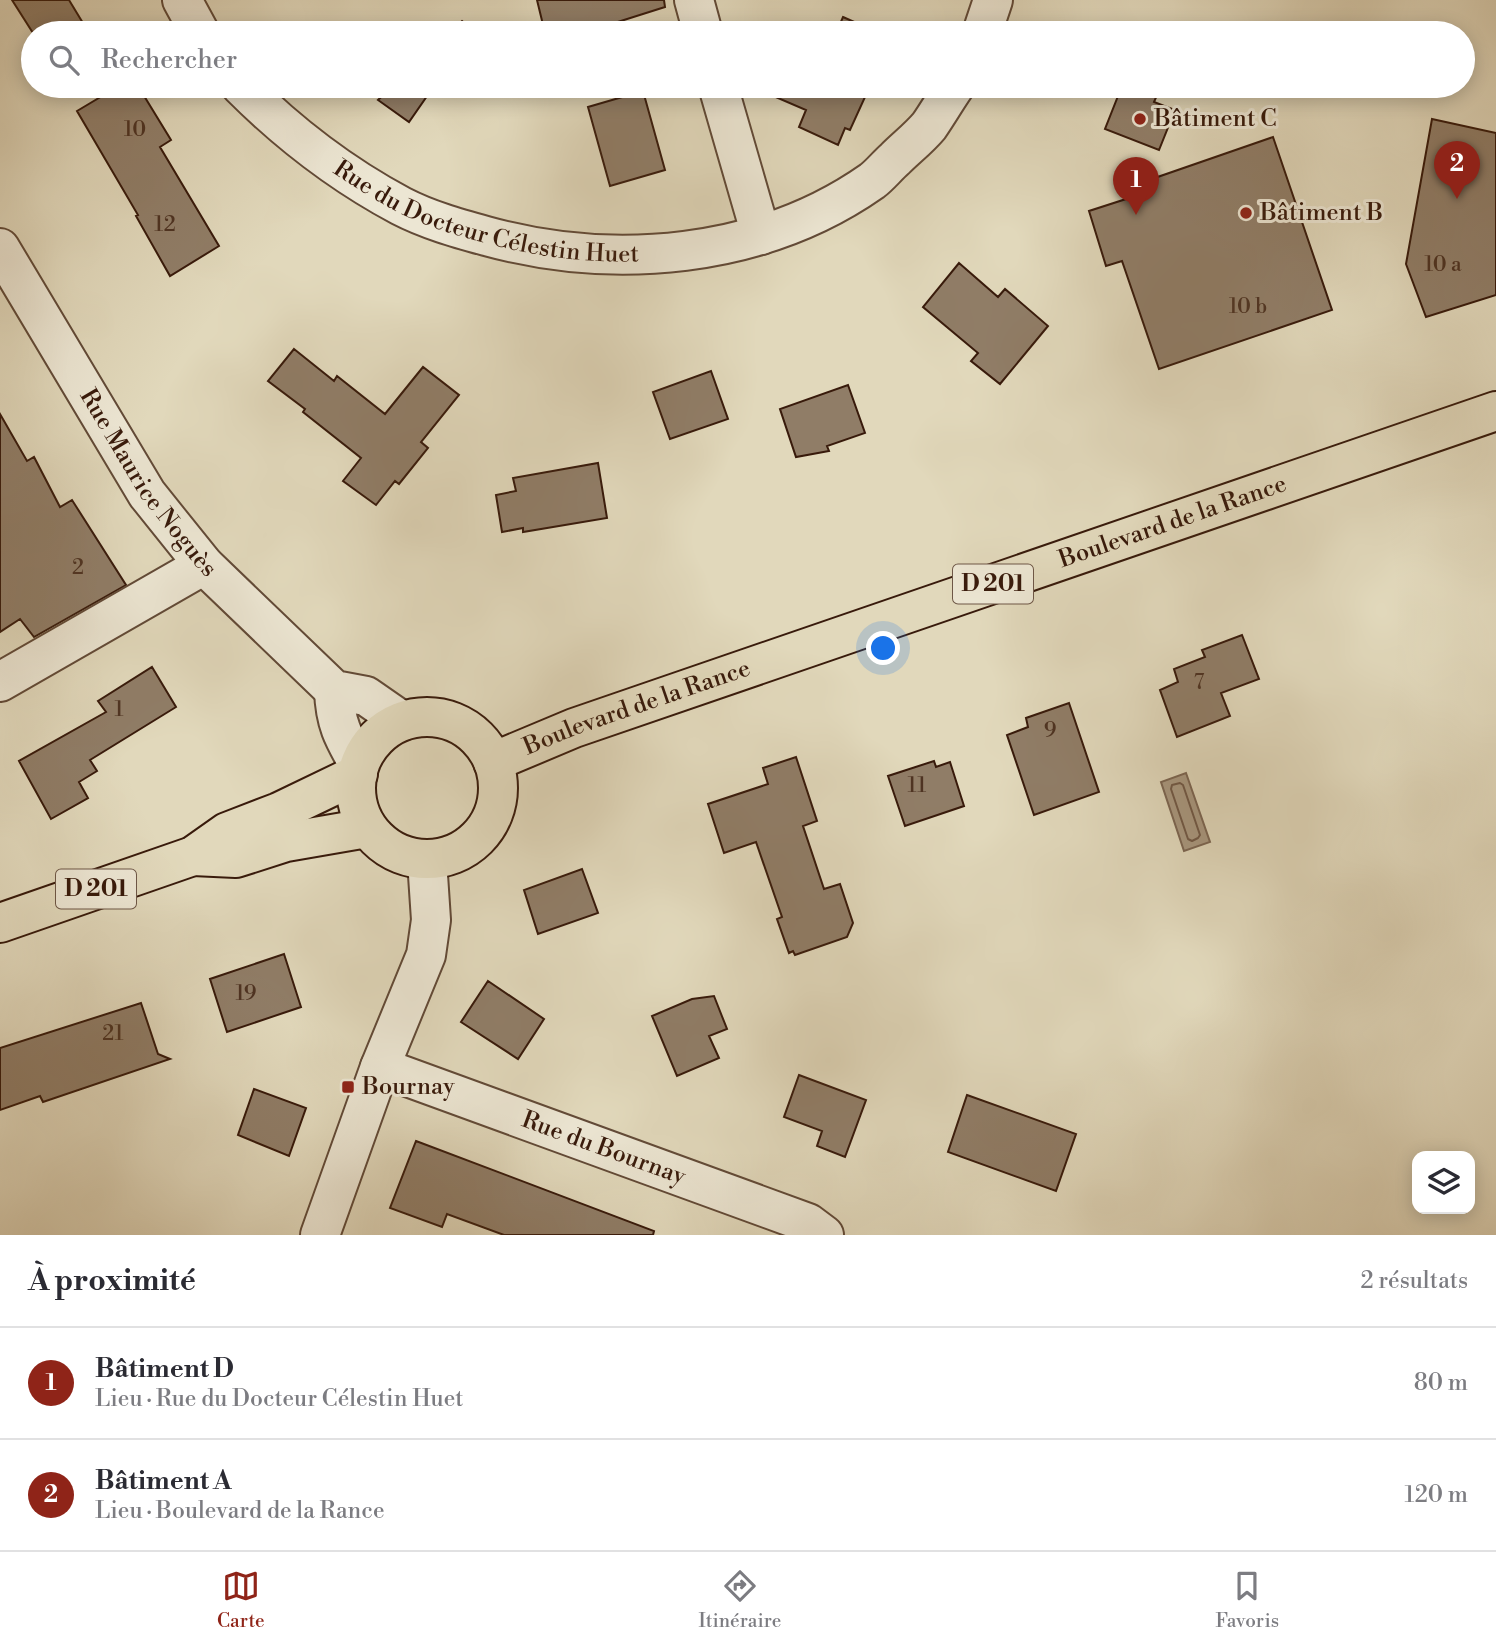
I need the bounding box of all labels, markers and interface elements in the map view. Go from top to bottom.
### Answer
search box [21,21,1475,98]
icon: search [45,41,83,79]
text: Rechercher [101,44,237,76]
place label: Bâtiment C [1153,104,1277,134]
marker: Bâtiment C [1132,111,1148,127]
house number: 10 [124,117,146,143]
pin: 2 [1434,141,1480,199]
street label: Rue du Docteur Célestin Huet [327,154,640,270]
pin: 1 [1113,157,1159,215]
place label: Bâtiment B [1259,198,1383,228]
marker: Bâtiment B [1238,205,1254,221]
house number: 12 [154,212,176,238]
house number: 10 a [1424,252,1462,278]
house number: 10 b [1229,294,1267,320]
street label: Rue Maurice Noguès [73,384,223,584]
street label: Boulevard de la Rance [1054,469,1291,575]
house number: 2 [72,555,84,581]
road number: D 201 [953,564,1033,604]
your location [866,631,900,665]
street label: Boulevard de la Rance [518,653,754,763]
house number: 7 [1194,670,1205,696]
house number: 1 [114,697,124,723]
house number: 9 [1044,718,1056,744]
house number: 11 [908,773,926,799]
road number: D 201 [56,870,136,908]
house number: 19 [235,981,257,1007]
house number: 21 [102,1021,124,1047]
place label: Bournay [361,1072,455,1102]
marker: Bournay [340,1079,356,1095]
street label: Rue du Bournay [517,1105,690,1192]
map controls [1412,1151,1475,1214]
button: layers [1412,1151,1475,1214]
text: À proximité [28,1262,196,1300]
text: 2 résultats [1360,1267,1468,1295]
text: Bâtiment D [95,1353,234,1385]
text: 1 [45,1369,57,1397]
text: 80 m [1414,1369,1468,1397]
text: Lieu · Rue du Docteur Célestin Huet [95,1385,463,1413]
text: Bâtiment A [95,1465,232,1497]
text: 2 [44,1481,58,1509]
text: 120 m [1404,1481,1468,1509]
text: Lieu · Boulevard de la Rance [95,1497,385,1525]
tab: Carte [217,1567,265,1633]
tab: Itinéraire [699,1567,781,1633]
tab: Favoris [1215,1567,1279,1633]

